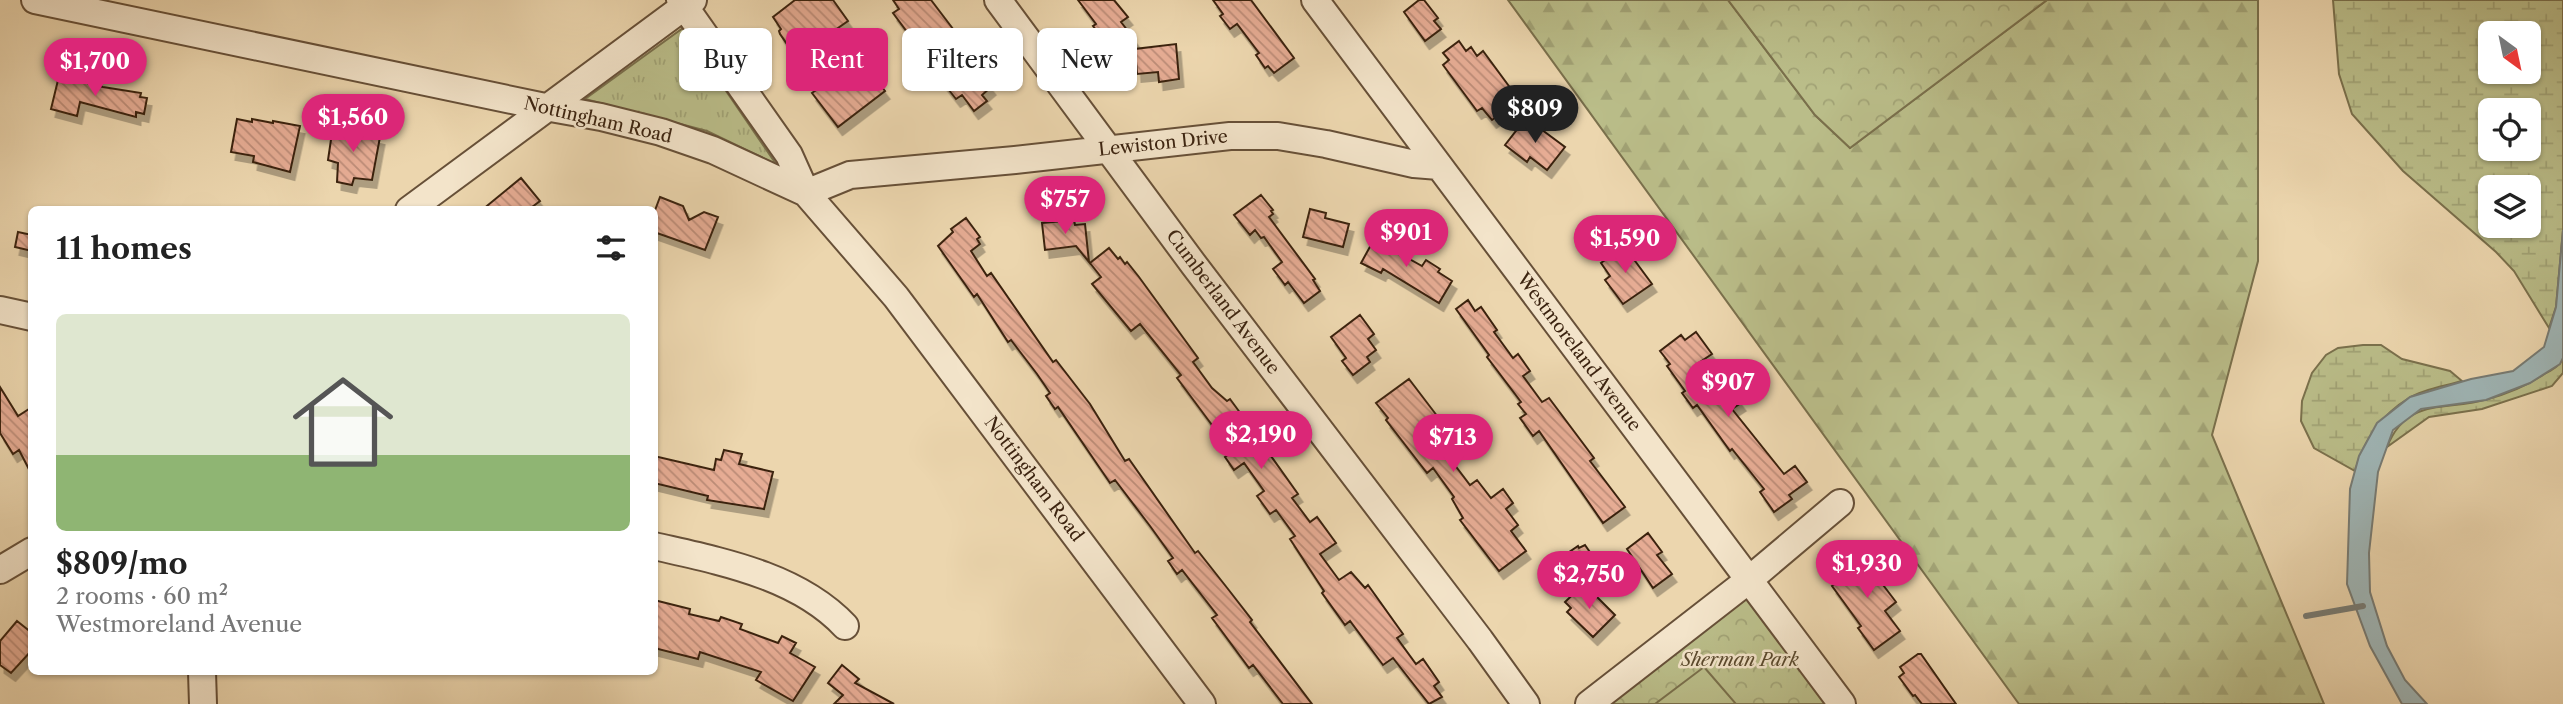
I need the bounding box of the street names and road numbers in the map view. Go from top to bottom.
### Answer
street label: Nottingham Road [522,92,674,148]
street label: Lewiston Drive [1097,125,1229,161]
street label: Cumberland Avenue [1161,225,1285,379]
street label: Westmoreland Avenue [1512,268,1646,436]
street label: Nottingham Road [980,412,1088,546]

